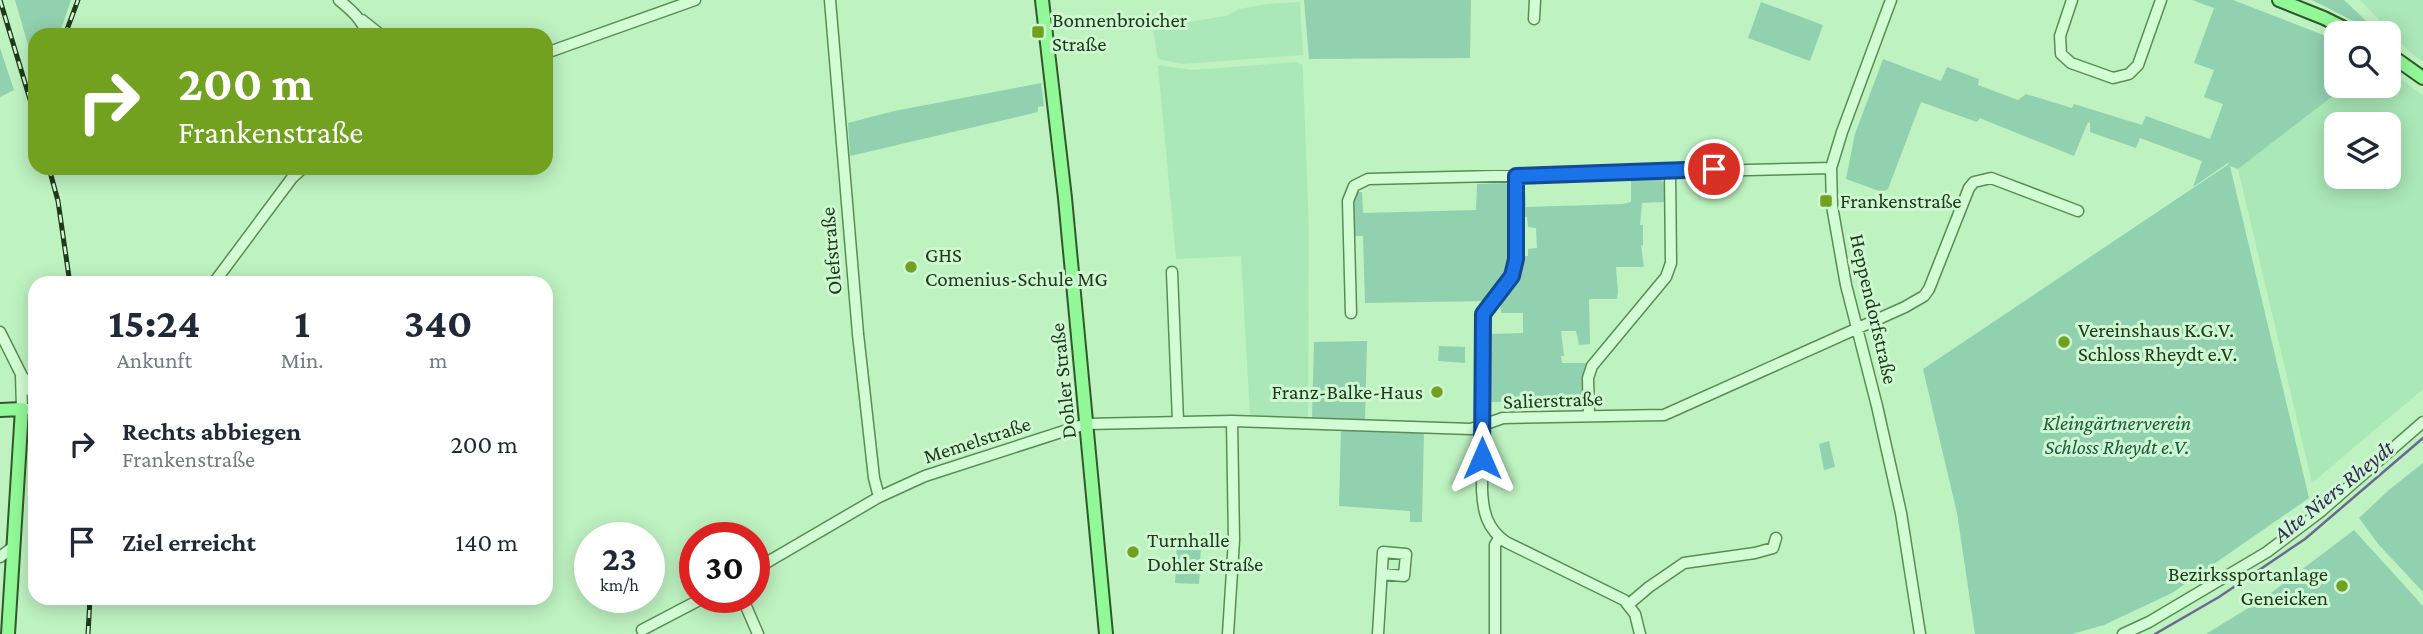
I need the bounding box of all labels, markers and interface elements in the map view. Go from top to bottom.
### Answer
place label: Bonnenbroicher Straße [1052,8,1188,56]
map controls [2324,21,2401,189]
button: search [2324,21,2401,98]
marker: Bonnenbroicher Straße [1030,24,1046,40]
icon: right [63,56,154,147]
text: 200 m [178,56,313,111]
button: layers [2324,112,2401,189]
text: Frankenstraße [178,114,363,150]
pin [1684,139,1744,199]
icon: arrive [1695,150,1733,188]
place label: Frankenstraße [1840,189,1962,213]
marker: Frankenstraße [1818,193,1834,209]
street label: Olefstraße [815,206,847,296]
street label: Heppendorfstraße [1845,232,1903,386]
place label: GHS Comenius-Schule MG [925,243,1108,291]
marker: GHS Comenius-Schule MG [903,259,919,275]
text: 15:24 [108,299,200,346]
text: 1 [294,299,310,346]
text: 340 [404,299,473,346]
place label: Vereinshaus K.G.V. Schloss Rheydt e.V. [2078,318,2237,366]
street label: Dohler Straße [1045,322,1081,440]
marker: Vereinshaus K.G.V. Schloss Rheydt e.V. [2056,334,2072,350]
text: Ankunft [117,347,192,373]
text: Min. [281,347,324,373]
text: m [429,347,447,373]
place label: Franz-Balke-Haus [1272,380,1423,404]
marker: Franz-Balke-Haus [1429,384,1445,400]
street label: Salierstraße [1503,386,1603,414]
street label: Memelstraße [920,411,1034,469]
park label: Kleingärtnerverein Schloss Rheydt e.V. [2043,411,2191,459]
text: Rechts abbiegen [122,417,301,446]
position arrow [1445,421,1519,495]
icon: right [63,425,101,463]
text: 200 m [450,430,518,459]
water label: Alte Niers Rheydt [2267,434,2399,548]
text: Frankenstraße [122,446,255,472]
speed limit sign: 30 [679,522,770,613]
icon: arrive [63,523,101,561]
text: Ziel erreicht [122,528,256,557]
text: 140 m [456,528,518,557]
place label: Turnhalle Dohler Straße [1147,528,1263,576]
text: 23 [602,539,637,578]
marker: Turnhalle Dohler Straße [1125,544,1141,560]
place label: Bezirkssportanlage Geneicken [2168,562,2328,610]
text: km/h [600,575,639,595]
marker: Bezirkssportanlage Geneicken [2334,578,2350,594]

